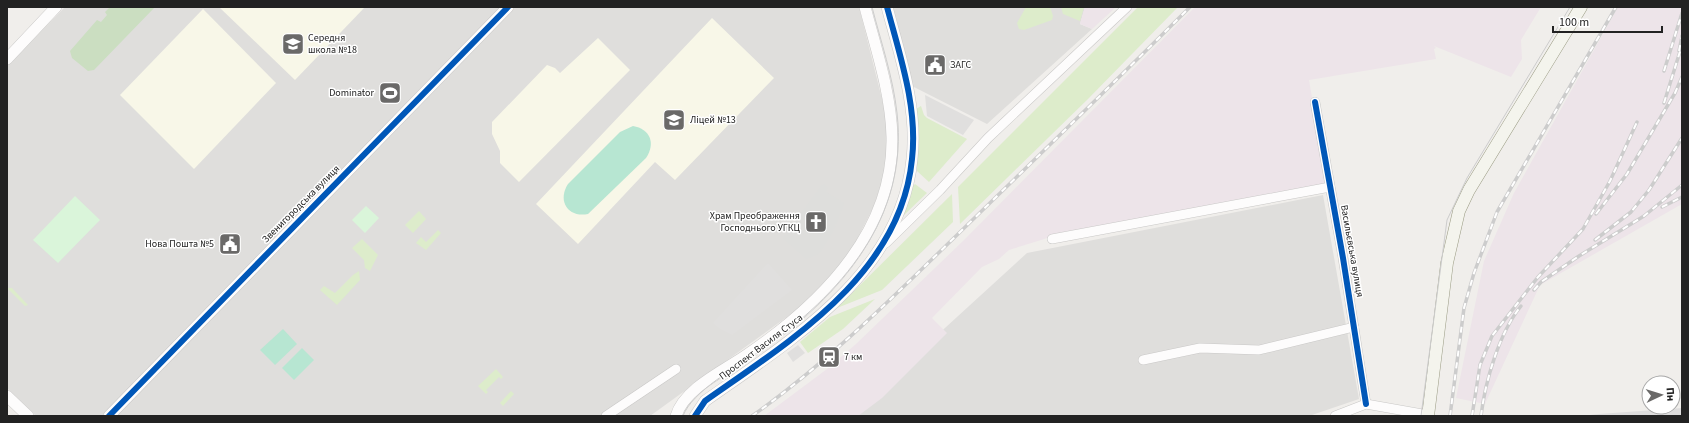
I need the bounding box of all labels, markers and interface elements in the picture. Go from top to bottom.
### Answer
scale bar [1553,8,1662,34]
text: 100 m [1559,14,1589,31]
school or university icon: Середня школа №18 [280,31,306,57]
place label: Середня школа №18 [308,31,357,57]
public building icon: ЗАГС [922,52,948,78]
place label: ЗАГС [950,58,972,72]
sports icon: Dominator [377,80,403,106]
place label: Dominator [329,86,375,100]
school or university icon: Ліцей №13 [661,107,687,133]
place label: Ліцей №13 [690,113,736,127]
street label: Звенигородська вулиця [259,162,343,246]
street label: Васильєвська вулиця [1337,204,1367,298]
place label: Храм Преображення Господнього УГКЦ [710,209,801,235]
church icon: Храм Преображення Господнього УГКЦ [803,209,829,235]
public building icon: Нова Пошта №5 [217,231,243,257]
place label: Нова Пошта №5 [145,237,214,251]
street label: Проспект Василя Стуса [716,311,806,383]
station icon: 7 км [816,344,842,370]
place label: 7 км [844,350,862,364]
north arrow [1641,375,1681,415]
text: Пн [1663,387,1678,402]

